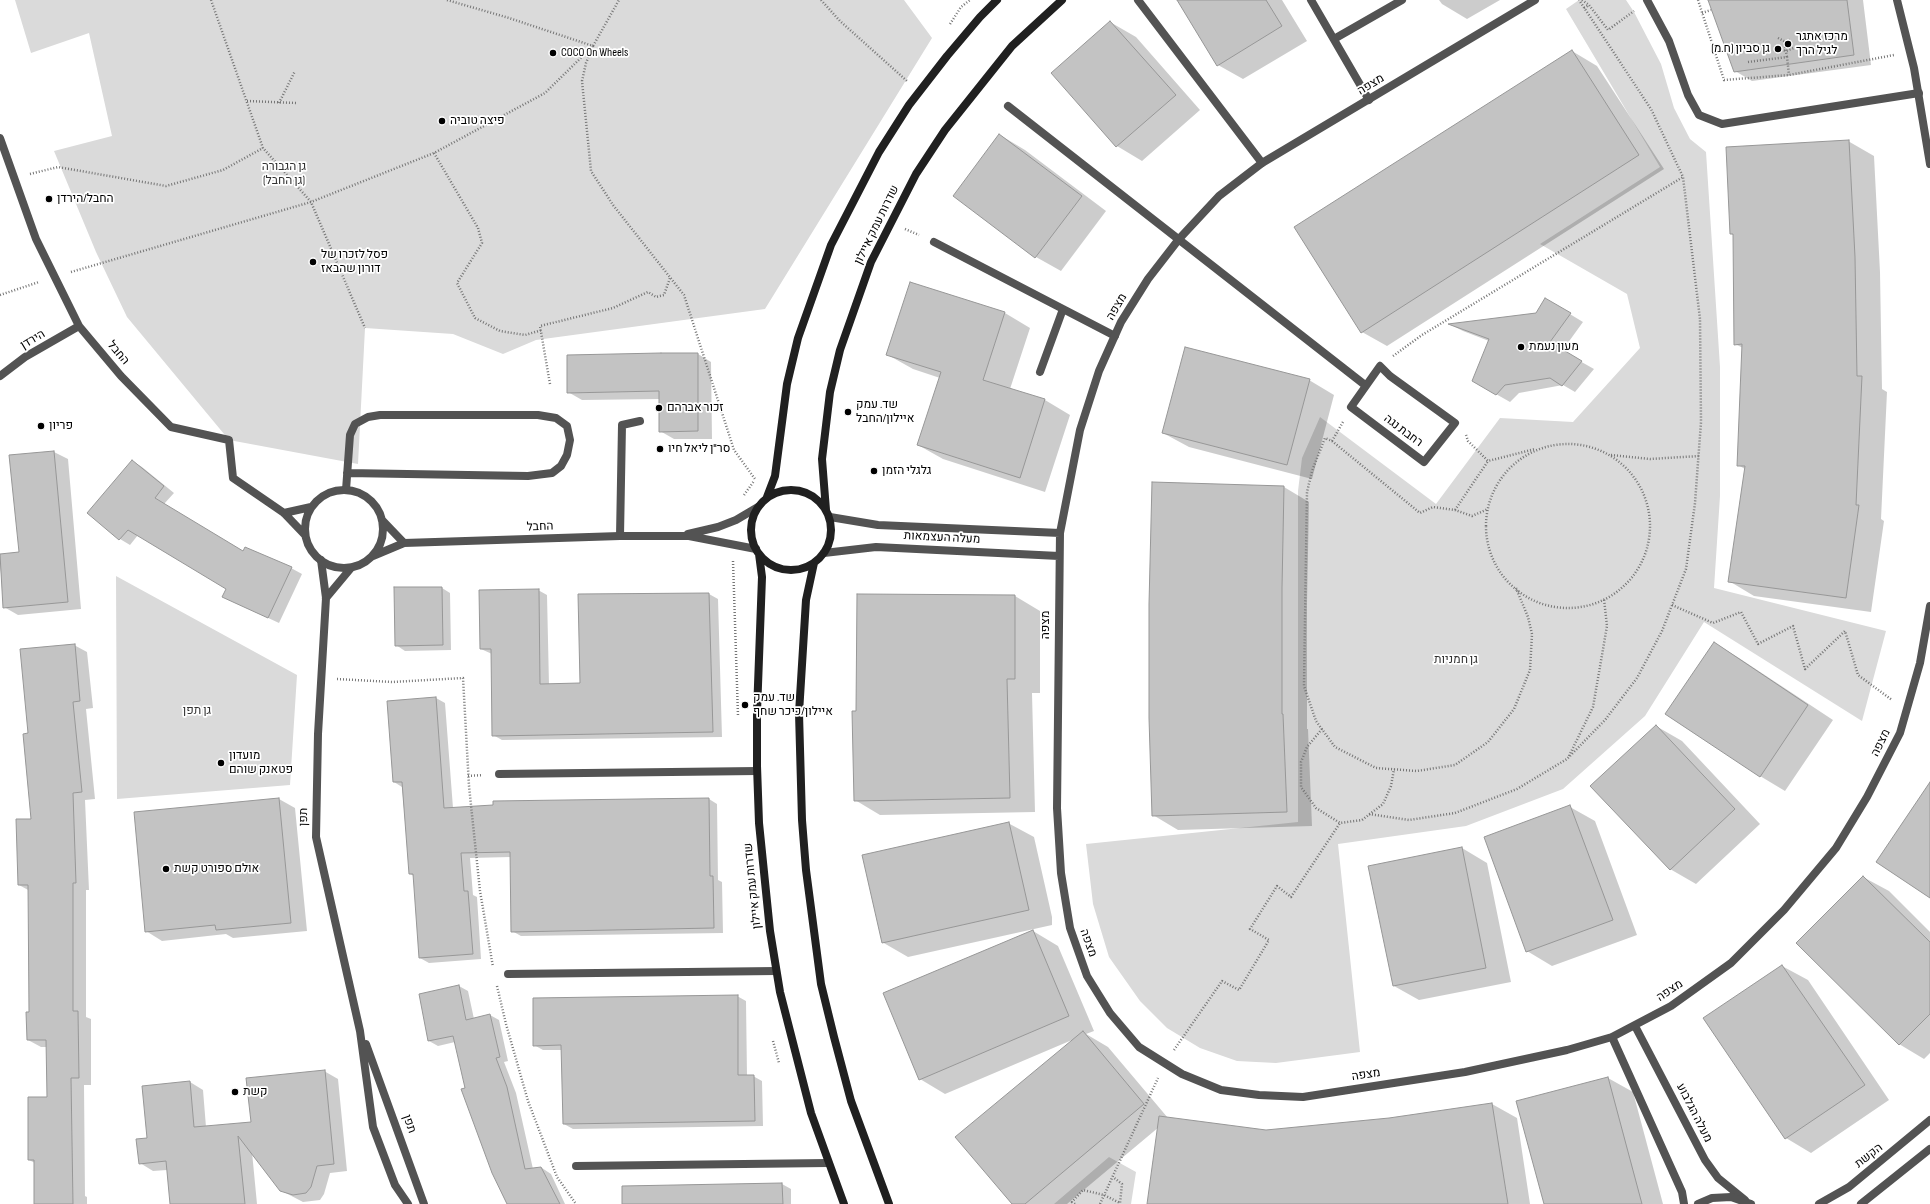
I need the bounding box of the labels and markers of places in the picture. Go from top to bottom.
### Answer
place label: מרכז אתגר לגיל הרך [1796,30,1848,58]
marker: מרכז אתגר לגיל הרך [1783,39,1793,49]
place label: גן סביון (ח.מ) [1711,42,1770,56]
marker: גן סביון (ח.מ) [1773,44,1783,54]
place label: COCO On Wheels [561,46,628,60]
marker: COCO On Wheels [548,48,558,58]
place label: פיצה טוביה [450,114,505,128]
marker: פיצה טוביה [437,116,447,126]
place label: החבל/הירדן [57,192,114,206]
marker: החבל/הירדן [44,194,54,204]
place label: פסל לזכרו של דורון שהבאז [321,248,388,276]
marker: פסל לזכרו של דורון שהבאז [308,257,318,267]
place label: מעון נעמת [1529,340,1579,354]
marker: מעון נעמת [1516,342,1526,352]
place label: שד. עמק איילון/החבל [856,398,914,426]
place label: זכור אברהם [667,401,724,415]
marker: זכור אברהם [654,403,664,413]
marker: שד. עמק איילון/החבל [843,407,853,417]
place label: פריון [49,419,73,433]
marker: פריון [36,421,46,431]
place label: סר"ן ליאל חיו [668,442,730,456]
marker: סר"ן ליאל חיו [655,444,665,454]
place label: גלגלי הזמן [882,464,931,478]
marker: גלגלי הזמן [869,466,879,476]
place label: שד. עמק איילון/כיכר שחף [753,691,833,719]
marker: שד. עמק איילון/כיכר שחף [740,700,750,710]
place label: מועדון פטאנק שוהם [229,749,293,777]
marker: מועדון פטאנק שוהם [216,758,226,768]
place label: אולם ספורט קשת [174,862,259,876]
marker: אולם ספורט קשת [161,864,171,874]
place label: קשת [243,1085,267,1099]
marker: קשת [230,1087,240,1097]

